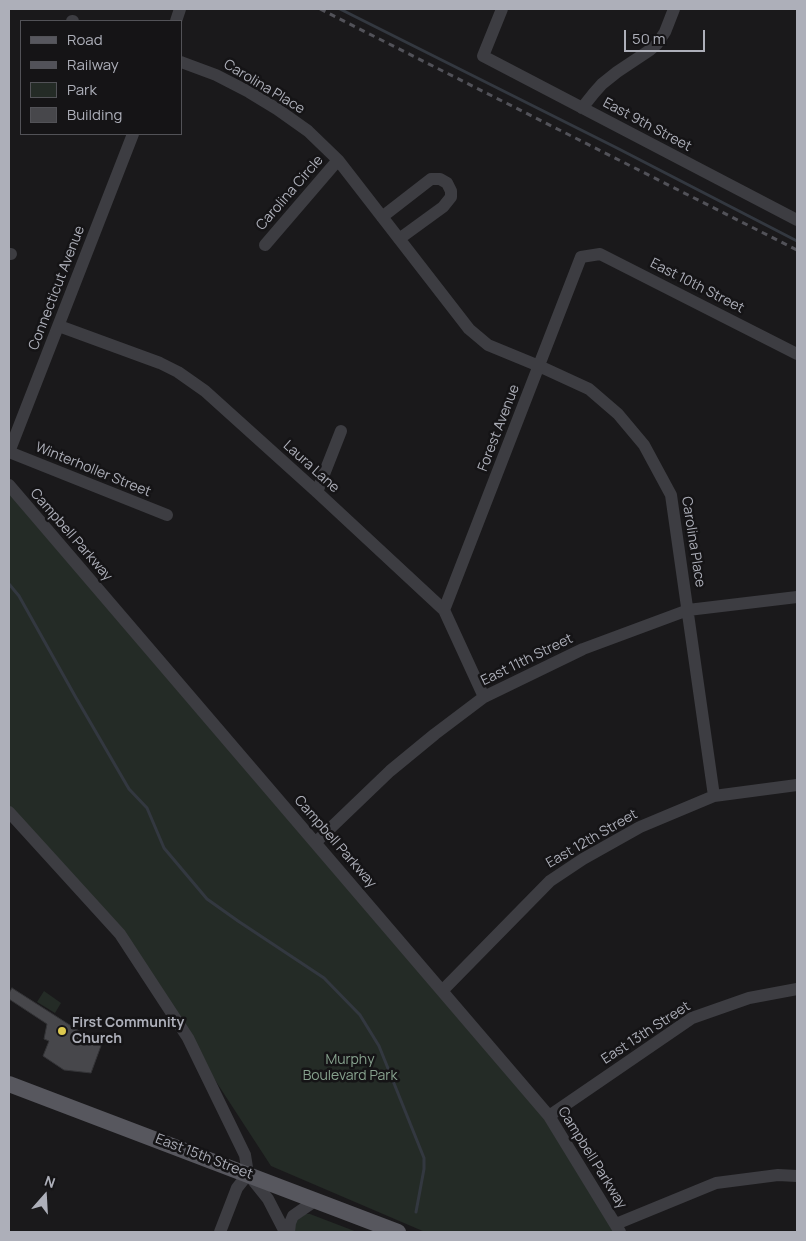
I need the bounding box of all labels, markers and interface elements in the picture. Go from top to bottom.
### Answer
legend [20,20,182,135]
scale bar [626,20,707,52]
text: 50 m [632,28,666,49]
text: Road [67,29,103,50]
text: Railway [67,54,119,75]
street label: Carolina Place [220,56,308,118]
text: Park [67,79,97,100]
street label: East 9th Street [600,95,694,155]
text: Building [67,104,122,125]
street label: Carolina Circle [253,152,327,234]
street label: Connecticut Avenue [25,223,89,353]
street label: East 10th Street [647,255,747,317]
street label: Forest Avenue [475,382,523,474]
street label: Laura Lane [279,437,343,497]
street label: Winterholler Street [33,439,153,501]
street label: Campbell Parkway [26,485,116,585]
street label: Carolina Place [678,495,708,589]
street label: East 11th Street [478,630,576,690]
street label: Campbell Parkway [290,792,380,892]
street label: East 12th Street [543,806,641,872]
street label: East 13th Street [598,998,694,1068]
place label: First Community Church [72,1015,184,1048]
marker: First Community Church [56,1025,68,1037]
park label: Murphy Boulevard Park [303,1052,397,1084]
street label: Campbell Parkway [554,1104,630,1212]
street label: East 15th Street [153,1131,255,1183]
north arrow [20,1171,70,1221]
text: N [42,1171,58,1192]

